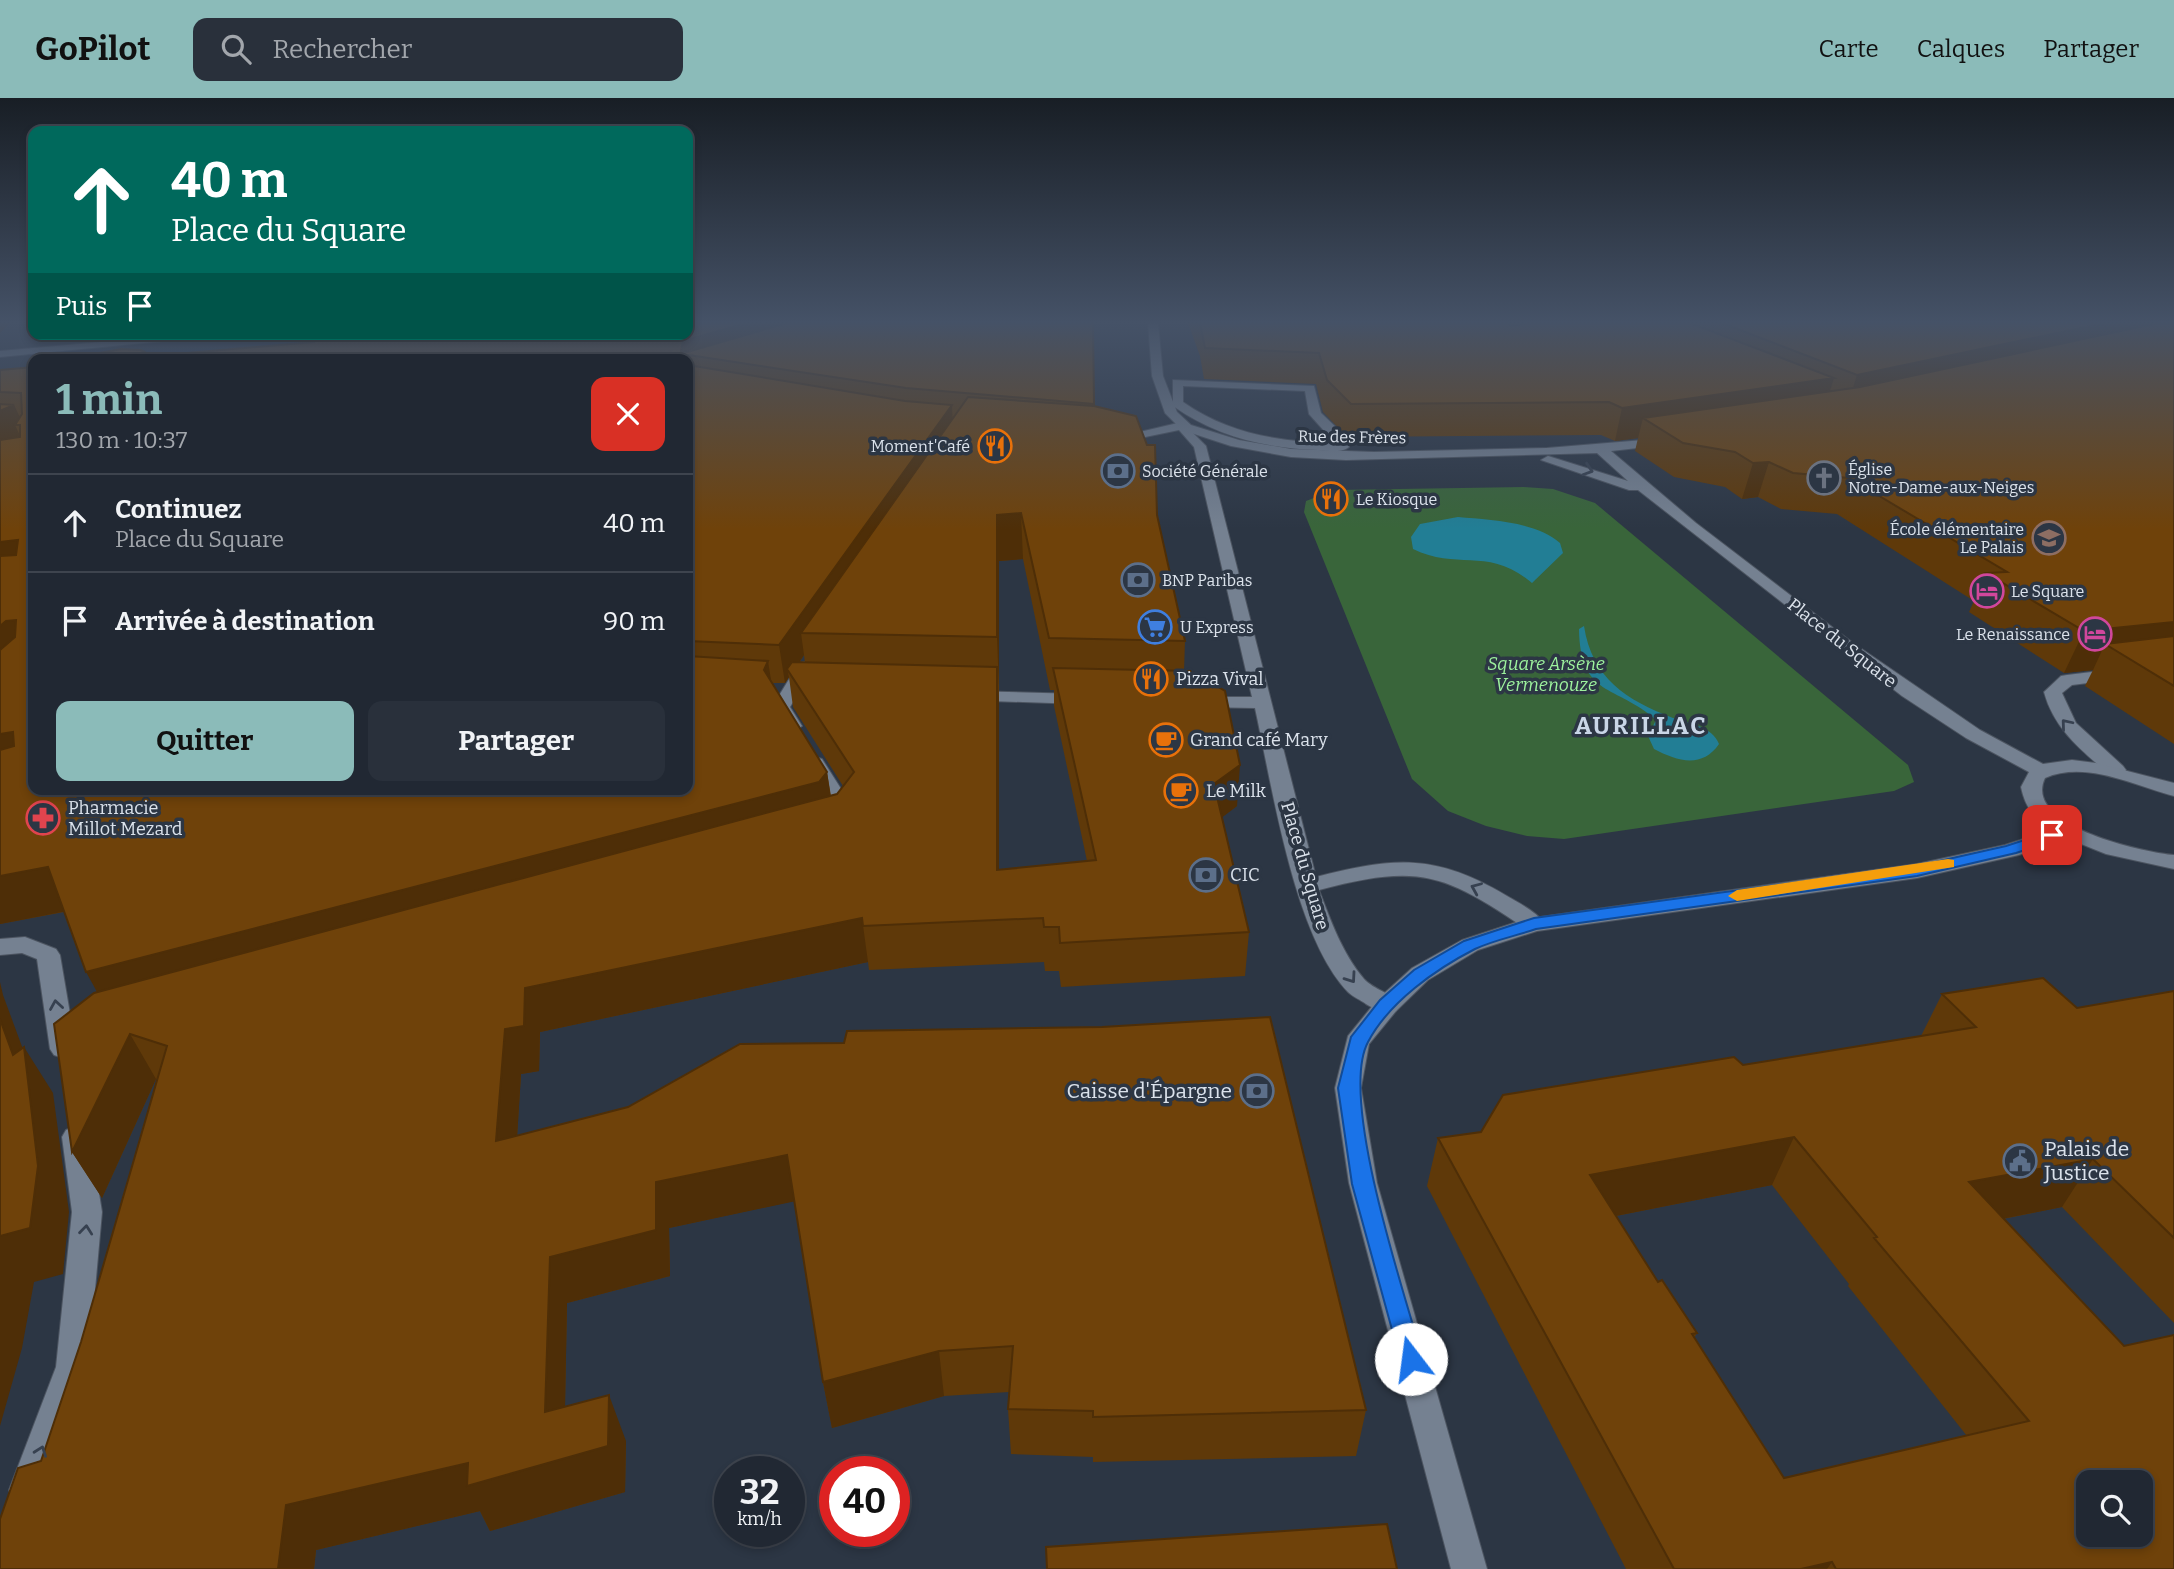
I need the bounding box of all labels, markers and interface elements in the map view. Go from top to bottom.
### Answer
search box [193,18,683,81]
text: GoPilot [35,29,151,69]
icon: search [217,30,255,68]
text: Rechercher [273,34,412,65]
text: Carte [1819,35,1879,63]
text: Calques [1917,35,2005,63]
text: Partager [2043,35,2139,63]
text: 40 m [171,151,288,210]
icon: ahead [56,154,147,245]
text: Place du Square [171,211,406,249]
icon: arrive [121,287,159,325]
text: Puis [56,291,107,322]
text: 1 min [56,375,162,425]
button: close [591,377,665,451]
text: 130 m · 10:37 [56,426,187,454]
restaurant icon: Moment'Café [976,427,1014,465]
street label: Rue des Frères [1298,427,1406,447]
place label: Moment'Café [871,437,970,456]
bank icon: Société Générale [1099,452,1137,490]
church icon: Église Notre-Dame-aux-Neiges [1805,459,1843,497]
place label: Église Notre-Dame-aux-Neiges [1848,459,2034,497]
place label: Société Générale [1142,462,1268,481]
one-way arrow [1582,462,1594,477]
restaurant icon: Le Kiosque [1312,480,1350,518]
place label: Le Kiosque [1356,490,1437,509]
text: Continuez [115,494,242,525]
icon: ahead [56,504,94,542]
text: 40 m [603,508,665,539]
place label: École élémentaire Le Palais [1890,519,2024,557]
school or university icon: École élémentaire Le Palais [2030,519,2068,557]
text: Place du Square [115,525,284,553]
bank icon: BNP Paribas [1119,561,1157,599]
place label: BNP Paribas [1162,571,1252,590]
hotel icon: Le Square [1968,572,2006,610]
place label: Le Square [2011,582,2084,601]
street label: Place du Square [1783,594,1901,692]
icon: arrive [56,602,94,640]
text: Arrivée à destination [115,606,374,637]
text: 90 m [603,606,665,637]
supermarket icon: U Express [1136,608,1174,646]
hotel icon: Le Renaissance [2076,615,2114,653]
place label: U Express [1180,618,1254,637]
place label: Le Renaissance [1956,625,2070,644]
park label: Square Arsène Vermenouze [1487,653,1605,696]
restaurant icon: Pizza Vival [1132,660,1170,698]
place label: Pizza Vival [1176,668,1264,690]
button: Quitter [56,701,354,781]
button: Partager [368,701,665,781]
district label: AURILLAC [1575,712,1707,740]
one-way arrow [2062,719,2075,732]
cafe icon: Grand café Mary [1147,721,1185,759]
place label: Grand café Mary [1190,729,1328,751]
cafe icon: Le Milk [1162,772,1200,810]
place label: Le Milk [1206,780,1267,802]
place label: Pharmacie Millot Mezard [68,797,183,840]
pharmacy icon: Pharmacie Millot Mezard [24,799,62,837]
street label: Place du Square [1276,799,1334,933]
pin [2022,805,2082,865]
icon: arrive [2033,816,2071,854]
bank icon: CIC [1187,856,1225,894]
place label: CIC [1230,864,1260,886]
one-way arrow [1471,882,1484,896]
one-way arrow [1343,970,1355,983]
one-way arrow [49,999,64,1011]
bank icon: Caisse d'Épargne [1238,1072,1276,1110]
place label: Caisse d'Épargne [1067,1078,1232,1104]
place label: Palais de Justice [2043,1136,2129,1186]
public building icon: Palais de Justice [2001,1142,2039,1180]
one-way arrow [78,1224,93,1236]
position arrow [1374,1322,1448,1396]
one-way arrow [32,1446,46,1458]
speed limit sign: 40 [819,1456,910,1547]
map controls [2076,1470,2153,1547]
button: search [2076,1470,2153,1547]
text: 32 [740,1471,779,1513]
text: km/h [737,1508,782,1530]

